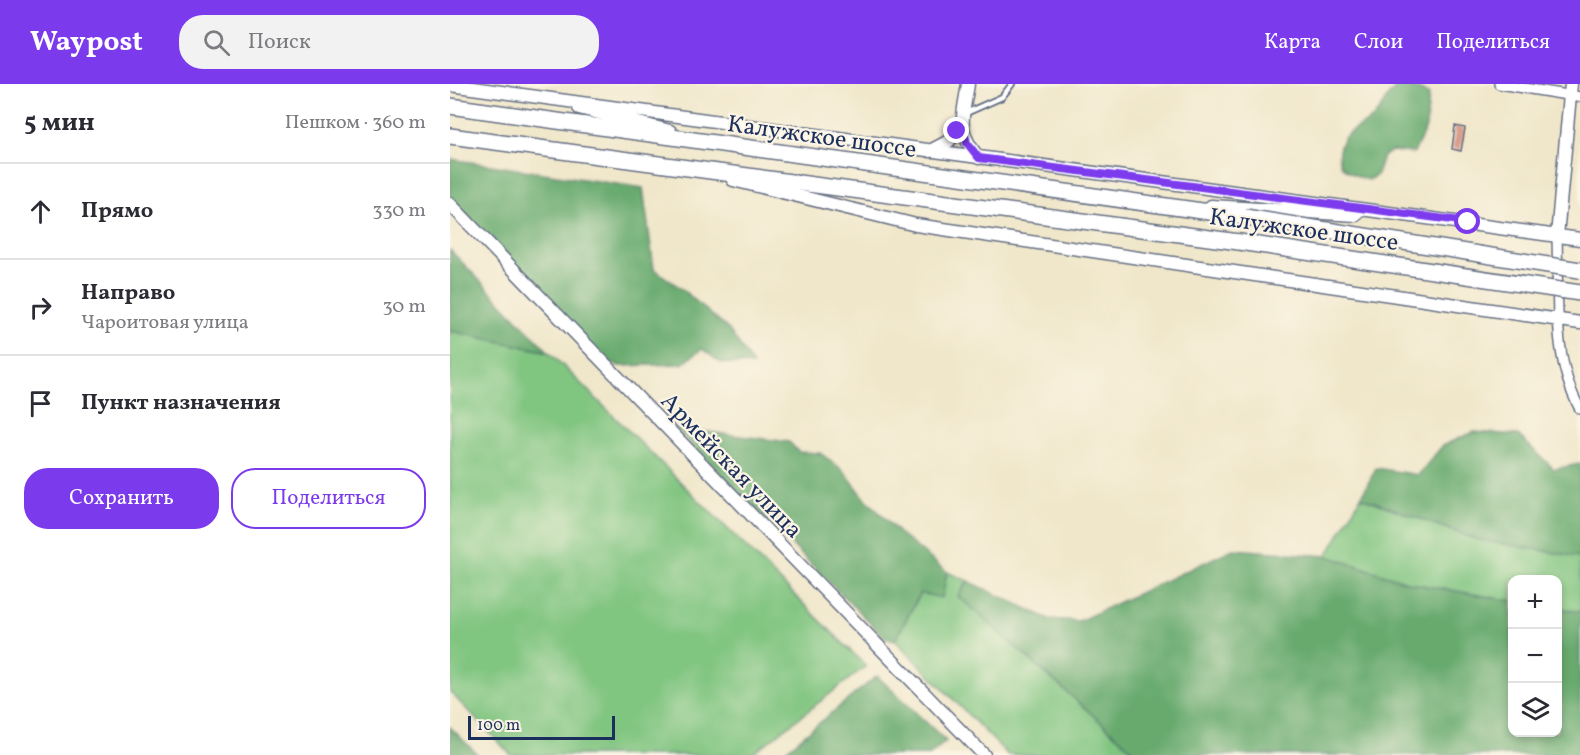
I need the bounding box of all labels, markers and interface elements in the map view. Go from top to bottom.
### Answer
search box [179,15,599,69]
text: Waypost [30,23,143,62]
icon: search [200,26,233,59]
text: Поиск [248,27,311,58]
text: Карта [1264,28,1321,57]
text: Слои [1354,28,1403,57]
text: Поделиться [1436,28,1550,57]
text: 5 мин [24,105,95,141]
street label: Калужское шоссе [725,108,918,168]
text: Пешком · 360 m [285,109,426,137]
route end [943,117,969,143]
icon: ahead [24,195,57,228]
text: Прямо [81,196,153,227]
text: 330 m [372,197,426,225]
street label: Калужское шоссе [1207,201,1400,261]
route start [1454,208,1480,234]
text: Направо [81,278,175,309]
icon: right [24,291,57,324]
text: 30 m [382,293,426,321]
text: Чароитовая улица [81,309,249,337]
street label: Армейская улица [652,386,809,547]
icon: arrive [24,387,57,420]
text: Пункт назначения [81,388,281,419]
button: Сохранить [24,468,219,529]
button: Поделиться [231,468,426,529]
map controls [1508,575,1562,737]
button: + [1508,575,1562,629]
button: − [1508,629,1562,683]
button: layers [1508,683,1562,737]
scale bar [468,713,615,740]
text: 100 m [477,715,520,737]

